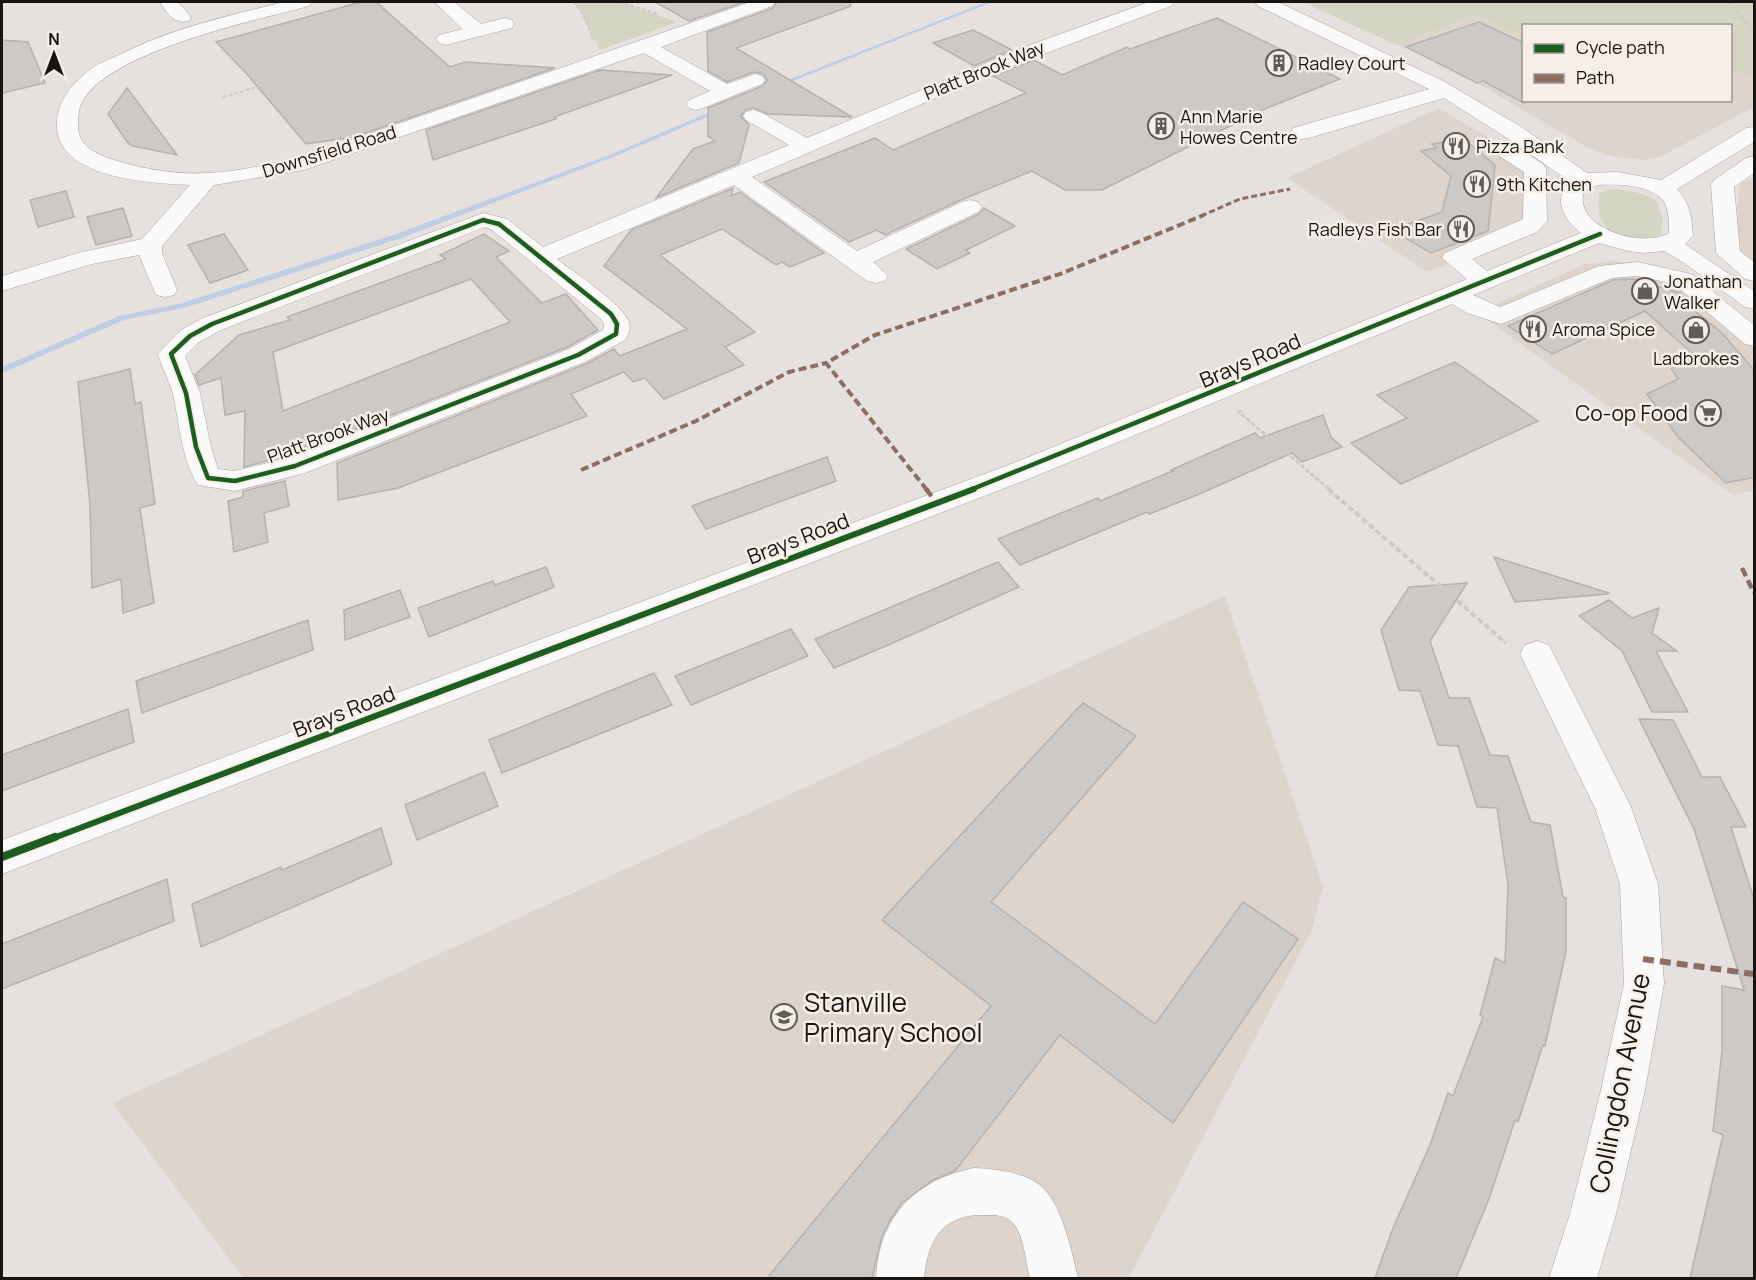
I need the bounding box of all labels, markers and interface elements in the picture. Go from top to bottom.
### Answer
north arrow [24,24,84,84]
legend [1522,24,1732,102]
text: N [48,28,60,50]
street label: Platt Brook Way [920,35,1048,105]
text: Cycle path [1576,35,1665,59]
building icon: Radley Court [1264,48,1294,78]
place label: Radley Court [1298,51,1406,75]
text: Path [1576,65,1614,89]
place label: Ann Marie Howes Centre [1180,104,1298,149]
building icon: Ann Marie Howes Centre [1146,111,1176,141]
street label: Downsfield Road [259,119,399,183]
restaurant icon: Pizza Bank [1441,131,1471,161]
place label: Pizza Bank [1476,134,1565,158]
restaurant icon: 9th Kitchen [1462,169,1492,199]
place label: 9th Kitchen [1496,172,1592,196]
restaurant icon: Radleys Fish Bar [1446,214,1476,244]
place label: Radleys Fish Bar [1308,217,1443,241]
place label: Jonathan Walker [1664,269,1742,314]
shop icon: Jonathan Walker [1630,276,1660,306]
restaurant icon: Aroma Spice [1518,314,1548,344]
shop icon: Ladbrokes [1681,315,1711,345]
place label: Aroma Spice [1552,317,1655,341]
street label: Brays Road [1195,326,1305,394]
place label: Ladbrokes [1653,346,1739,370]
supermarket icon: Co-op Food [1693,398,1723,428]
place label: Co-op Food [1575,399,1688,427]
street label: Platt Brook Way [264,402,393,468]
street label: Brays Road [743,506,853,570]
street label: Brays Road [289,679,399,743]
street label: Collingdon Avenue [1580,970,1658,1196]
place label: Stanville Primary School [804,984,982,1050]
school or university icon: Stanville Primary School [769,1002,799,1032]

